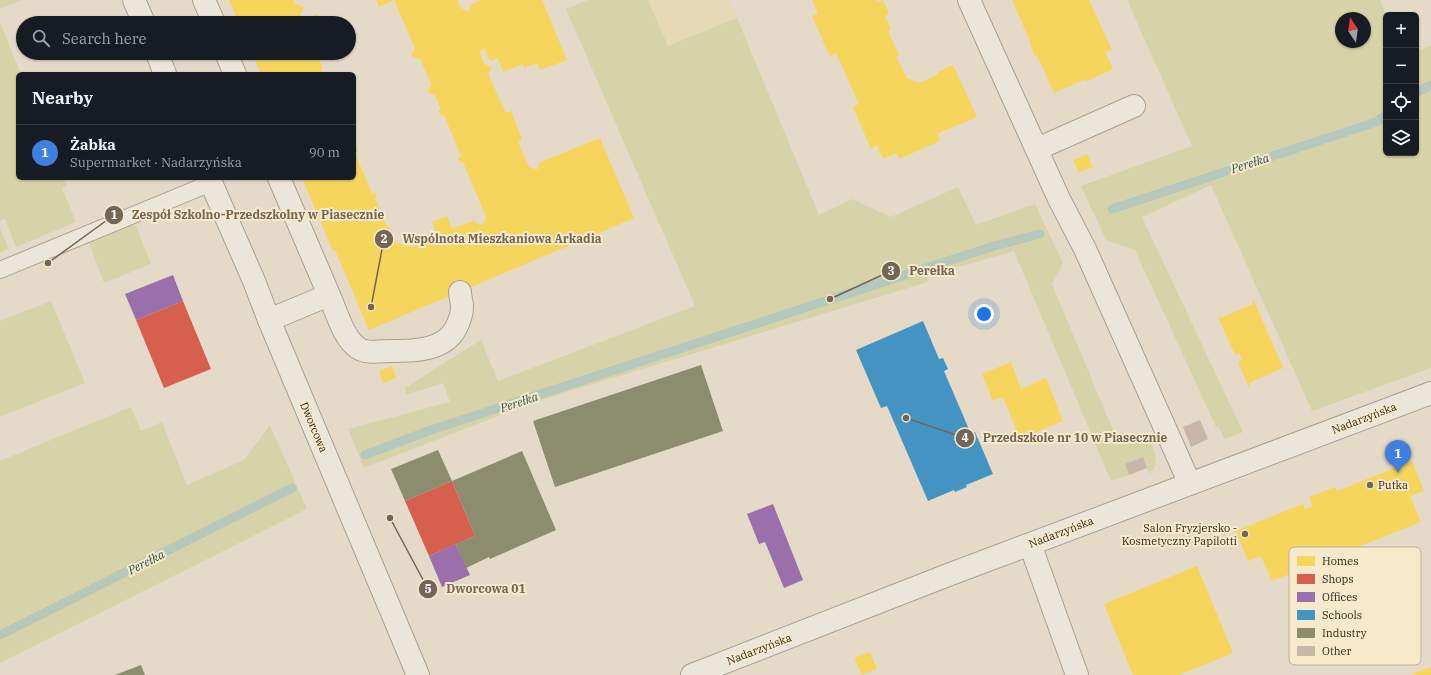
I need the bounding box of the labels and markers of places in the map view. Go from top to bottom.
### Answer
callout: Zespół Szkolno-Przedszkolny w Piasecznie [104,203,392,227]
callout: Wspólnota Mieszkaniowa Arkadia [374,227,609,251]
callout: Perełka [881,259,963,283]
callout: Przedszkole nr 10 w Piasecznie [955,426,1175,450]
pin: 1 [1385,440,1411,473]
place label: Putka [1378,478,1408,492]
marker: Putka [1365,480,1375,490]
place label: Salon Fryzjersko - Kosmetyczny Papilotti [1122,521,1238,548]
marker: Salon Fryzjersko - Kosmetyczny Papilotti [1240,529,1250,539]
callout: Dworcowa 01 [418,577,534,601]

